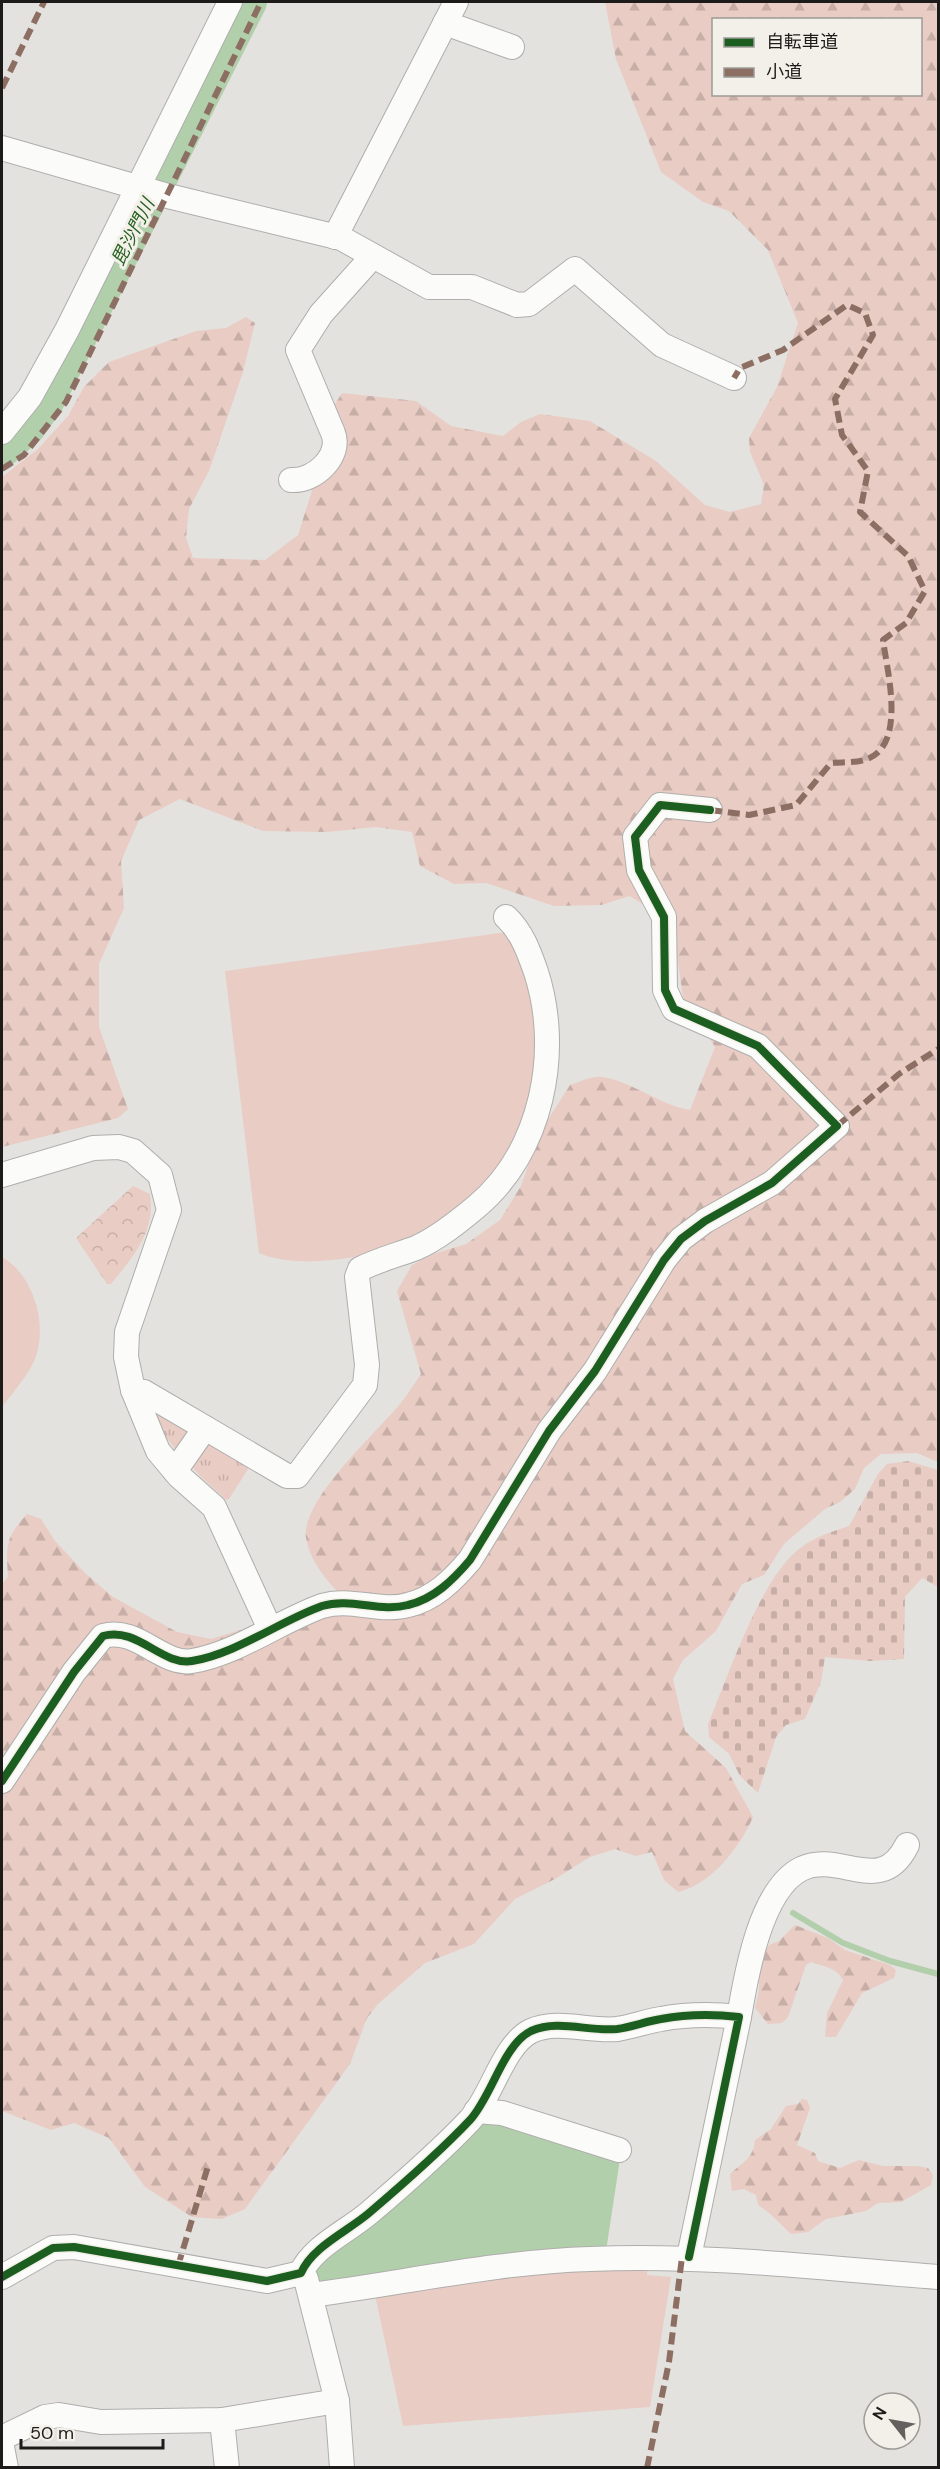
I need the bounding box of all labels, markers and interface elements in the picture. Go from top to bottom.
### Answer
legend [712,18,922,96]
text: 自転車道 [766,30,838,54]
text: 小道 [766,60,802,84]
water label: 毘沙門川 [106,193,161,270]
north arrow [862,2391,922,2451]
text: N [868,2403,892,2424]
scale bar [21,2412,164,2450]
text: 50 m [30,2421,74,2445]

